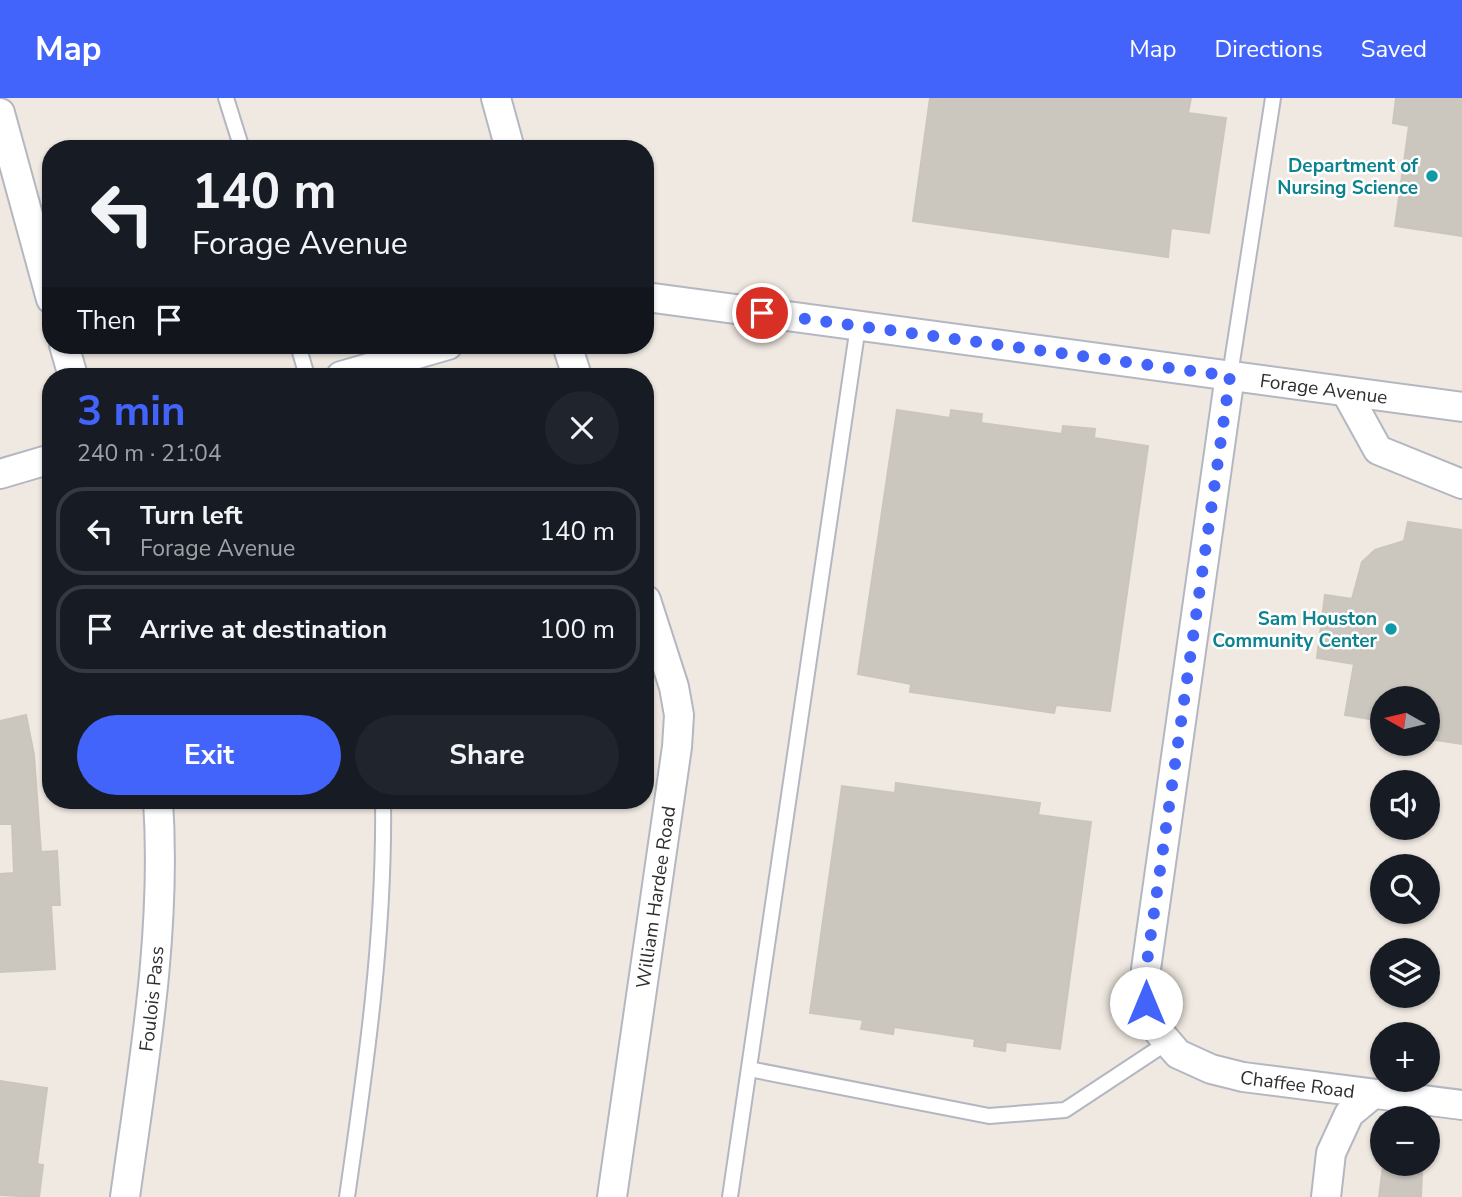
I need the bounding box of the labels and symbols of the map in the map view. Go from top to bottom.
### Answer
place label: Department of Nursing Science [1277,153,1419,201]
marker: Department of Nursing Science [1424,168,1440,184]
pin [732,283,792,343]
street label: Forage Avenue [1258,368,1389,411]
place label: Sam Houston Community Center [1212,606,1378,654]
marker: Sam Houston Community Center [1383,621,1399,637]
north arrow [1370,686,1440,756]
street label: William Hardee Road [630,804,682,990]
street label: Foulois Pass [134,945,170,1053]
position arrow [1109,966,1183,1040]
street label: Chaffee Road [1239,1065,1356,1105]

